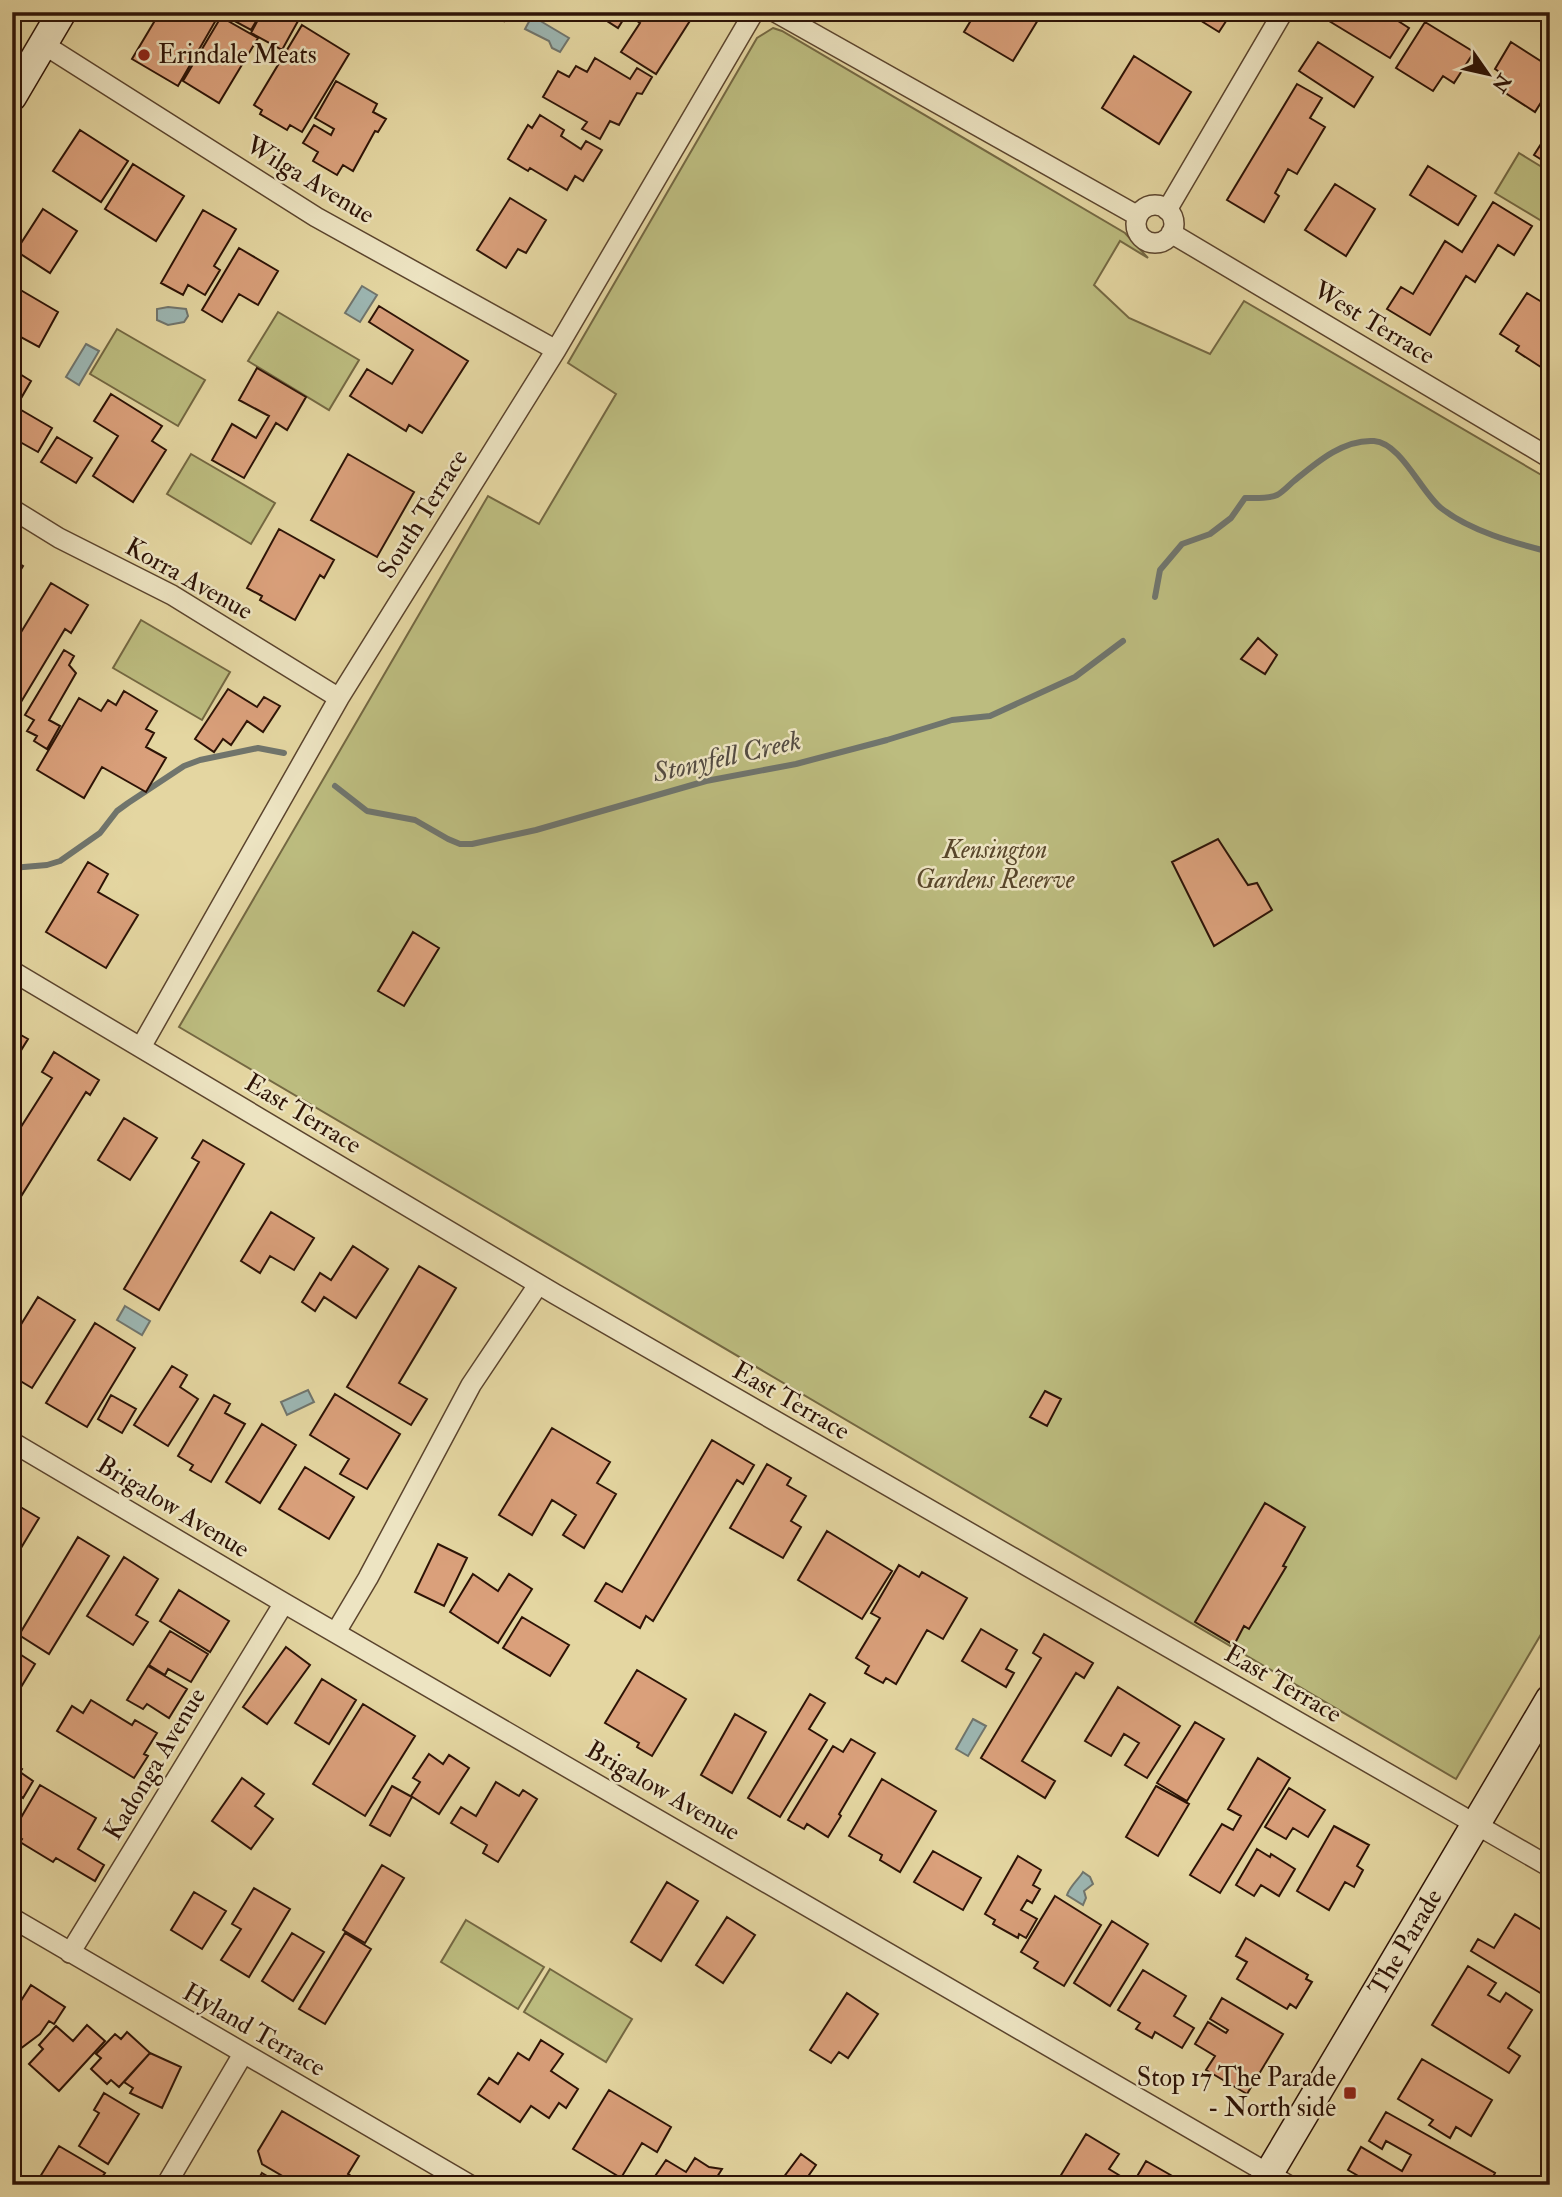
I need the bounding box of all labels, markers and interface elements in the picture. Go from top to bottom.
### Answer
north arrow [1454,38,1524,108]
place label: Erindale Meats [158,39,317,71]
marker: Erindale Meats [136,47,152,63]
text: N [1486,68,1517,98]
street label: Wilga Avenue [239,129,380,231]
street label: West Terrace [1307,274,1441,372]
street label: South Terrace [371,443,475,584]
street label: Korra Avenue [120,531,259,627]
water label: Stonyfell Creek [648,723,805,791]
park label: Kensington Gardens Reserve [916,834,1075,896]
street label: East Terrace [239,1067,367,1161]
street label: East Terrace [726,1355,856,1448]
street label: Brigalow Avenue [91,1449,255,1565]
street label: East Terrace [1218,1638,1348,1731]
street label: Kadonga Avenue [97,1682,213,1846]
street label: Brigalow Avenue [580,1734,746,1848]
street label: The Parade [1362,1883,1450,2002]
street label: Hyland Terrace [177,1976,331,2084]
place label: Stop 17 The Parade - North side [1137,2062,1336,2124]
marker: Stop 17 The Parade - North side [1342,2085,1358,2101]

